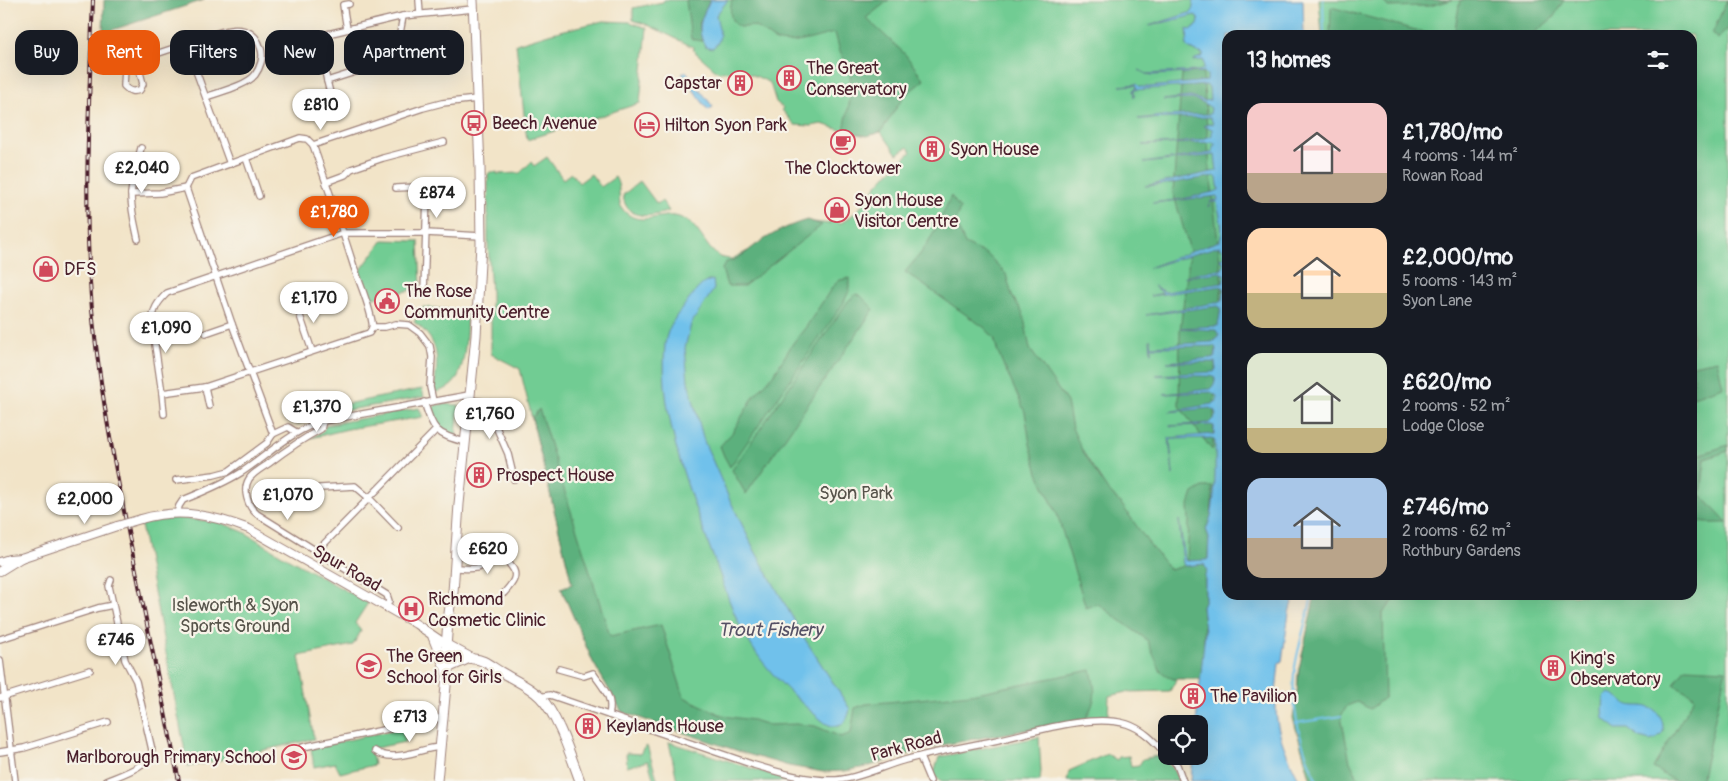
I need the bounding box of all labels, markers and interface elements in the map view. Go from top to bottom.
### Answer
chip: Buy [15,30,78,75]
chip: Rent [88,30,160,75]
chip: Filters [170,30,255,75]
chip: New [265,30,334,75]
chip: Apartment [344,30,464,75]
icon: filters [1644,46,1672,74]
text: 13 homes [1247,47,1330,74]
place label: The Great Conservatory [806,57,907,101]
building icon: The Great Conservatory [776,65,802,91]
building icon: Capstar [727,70,753,96]
place label: Capstar [664,72,723,95]
pin: £810 [291,88,351,131]
text: £810 [303,95,339,115]
bus stop icon: Beech Avenue [461,110,487,136]
place label: Beech Avenue [492,112,597,135]
hotel icon: Hilton Syon Park [634,112,660,138]
place label: Hilton Syon Park [664,114,787,137]
text: £1,780/mo [1402,119,1503,146]
icon: home [1287,123,1347,183]
cafe icon: The Clocktower [830,129,856,155]
building icon: Syon House [919,136,945,162]
place label: Syon House [950,138,1039,161]
text: 4 rooms · 144 m² [1402,146,1518,166]
pin: £2,040 [101,152,183,194]
place label: The Clocktower [784,157,902,180]
text: £2,040 [115,158,169,178]
text: Rowan Road [1402,166,1483,186]
pin: £874 [407,176,467,219]
text: £874 [419,183,455,203]
place label: Syon House Visitor Centre [854,189,958,233]
pin: £1,780 [293,196,375,238]
shop icon: Syon House Visitor Centre [824,197,850,223]
text: £1,780 [310,202,358,222]
text: £2,000/mo [1402,244,1513,271]
icon: home [1287,248,1347,308]
shop icon: DFS [33,256,59,282]
place label: DFS [64,258,97,281]
text: 5 rooms · 143 m² [1402,271,1517,291]
place label: The Rose Community Centre [404,280,549,324]
pin: £1,170 [273,282,355,324]
text: £1,170 [291,288,337,308]
public building icon: The Rose Community Centre [374,288,400,314]
text: Syon Lane [1402,291,1472,311]
pin: £1,090 [125,312,207,354]
text: £1,090 [141,318,191,338]
text: £620/mo [1402,369,1491,396]
icon: home [1287,373,1347,433]
pin: £1,370 [276,390,358,433]
text: 2 rooms · 52 m² [1402,396,1511,416]
text: £1,370 [293,397,341,417]
pin: £1,760 [449,398,531,440]
text: £1,760 [465,404,515,424]
text: Lodge Close [1402,416,1484,436]
building icon: Prospect House [466,462,492,488]
place label: Prospect House [496,464,614,487]
pin: £1,070 [247,478,329,521]
pin: £2,000 [44,482,126,525]
park label: Syon Park [819,482,893,505]
text: £1,070 [263,485,313,505]
text: £2,000 [57,489,113,509]
text: £746/mo [1402,494,1488,521]
icon: home [1287,498,1347,558]
text: 2 rooms · 62 m² [1402,521,1511,541]
pin: £620 [458,532,518,575]
text: £620 [468,539,508,559]
street label: Spur Road [308,540,385,597]
text: Rothbury Gardens [1402,541,1521,561]
place label: Richmond Cosmetic Clinic [428,588,546,632]
park label: Isleworth & Syon Sports Ground [171,594,299,638]
hospital icon: Richmond Cosmetic Clinic [398,596,424,622]
water label: Trout Fishery [718,618,825,642]
pin: £746 [86,624,146,666]
text: £746 [97,630,135,650]
place label: The Green School for Girls [386,645,502,689]
place label: King's Observatory [1570,647,1661,691]
school or university icon: The Green School for Girls [356,653,382,679]
building icon: King's Observatory [1540,655,1566,681]
building icon: The Pavilion [1180,683,1206,709]
place label: The Pavilion [1210,685,1297,708]
pin: £713 [380,700,440,743]
text: £713 [393,707,427,727]
building icon: Keylands House [575,713,601,739]
place label: Keylands House [606,715,724,738]
map controls [1158,715,1208,765]
button: locate [1158,715,1208,765]
street label: Park Road [868,726,944,767]
school or university icon: Marlborough Primary School [281,744,307,770]
place label: Marlborough Primary School [66,746,276,769]

